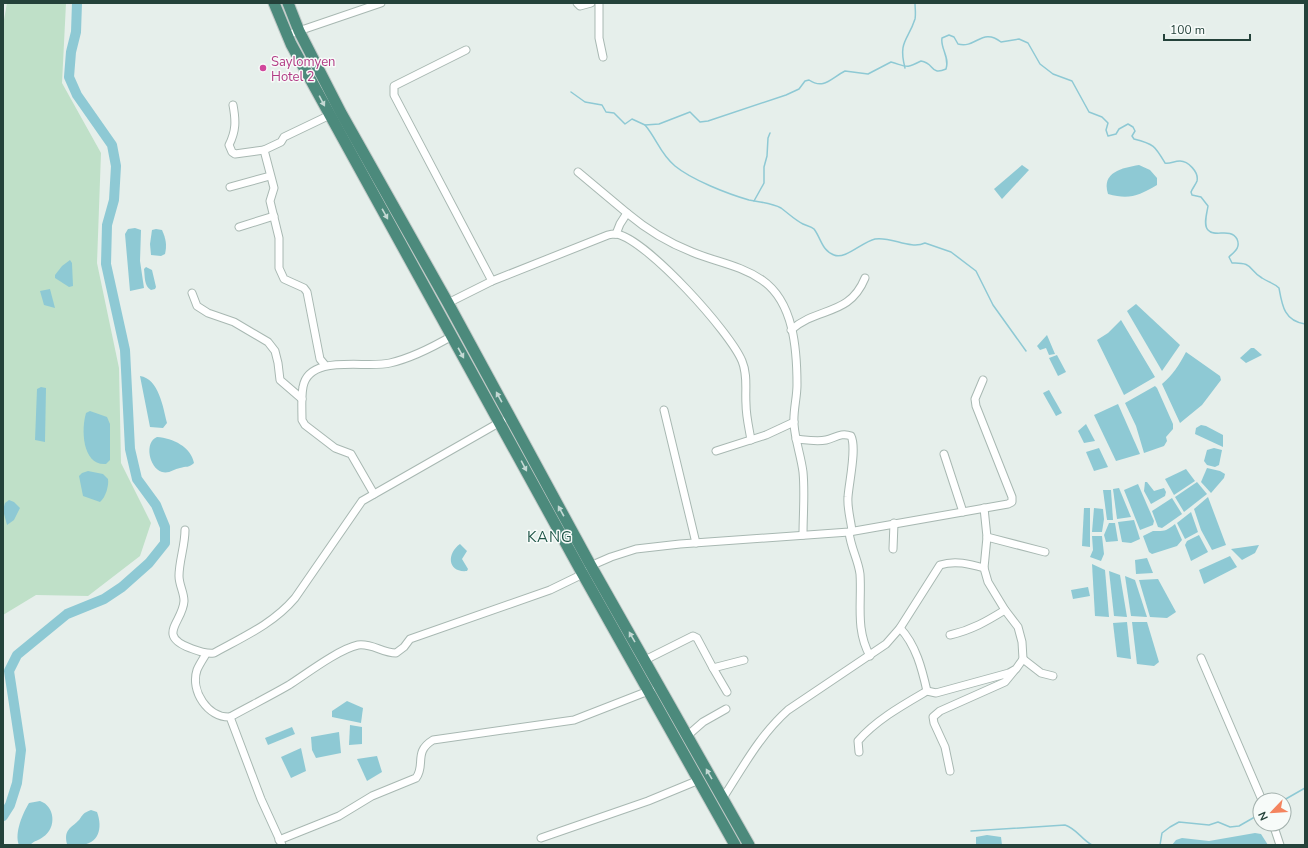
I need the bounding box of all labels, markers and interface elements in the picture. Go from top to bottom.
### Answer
scale bar [1164,16,1250,42]
text: 100 m [1170,22,1205,38]
place label: Saylomyen Hotel 2 [271,53,335,86]
marker: Saylomyen Hotel 2 [258,63,268,73]
one-way arrow [318,95,325,107]
one-way arrow [382,209,388,220]
one-way arrow [458,347,465,359]
one-way arrow [496,391,502,403]
one-way arrow [521,461,528,472]
one-way arrow [558,505,565,517]
district label: KANG [527,527,573,547]
one-way arrow [628,631,635,643]
one-way arrow [706,769,713,780]
north arrow [1252,792,1292,832]
text: N [1255,809,1272,823]

